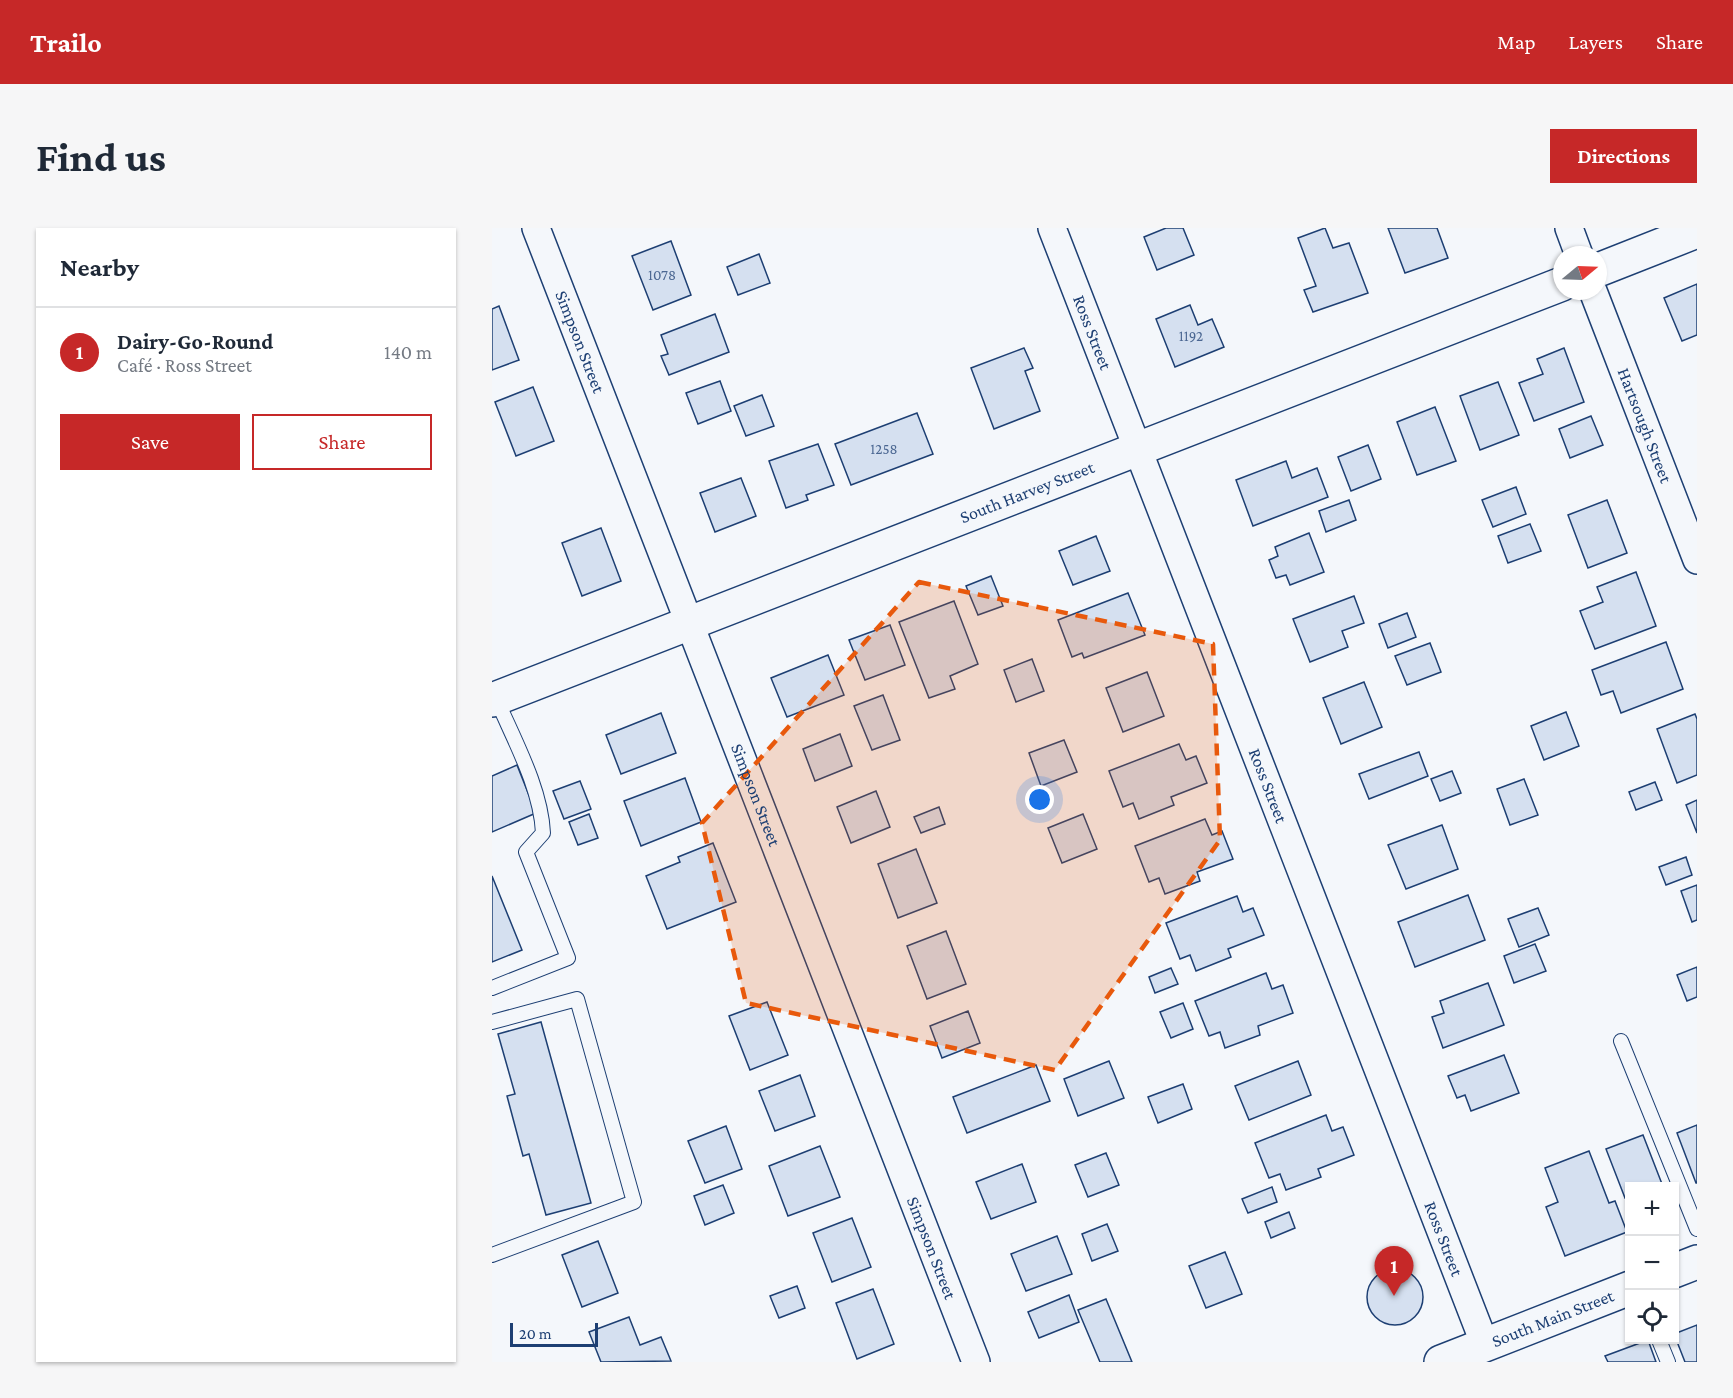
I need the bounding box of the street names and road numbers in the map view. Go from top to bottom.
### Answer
street label: Simpson Street [551,288,609,397]
street label: Ross Street [1069,292,1116,374]
street label: Hartsough Street [1614,365,1677,487]
street label: South Harvey Street [957,457,1098,527]
street label: Simpson Street [727,741,785,850]
street label: Ross Street [1245,745,1292,827]
street label: Simpson Street [903,1194,961,1303]
street label: Ross Street [1420,1199,1468,1280]
street label: South Main Street [1489,1285,1618,1351]

